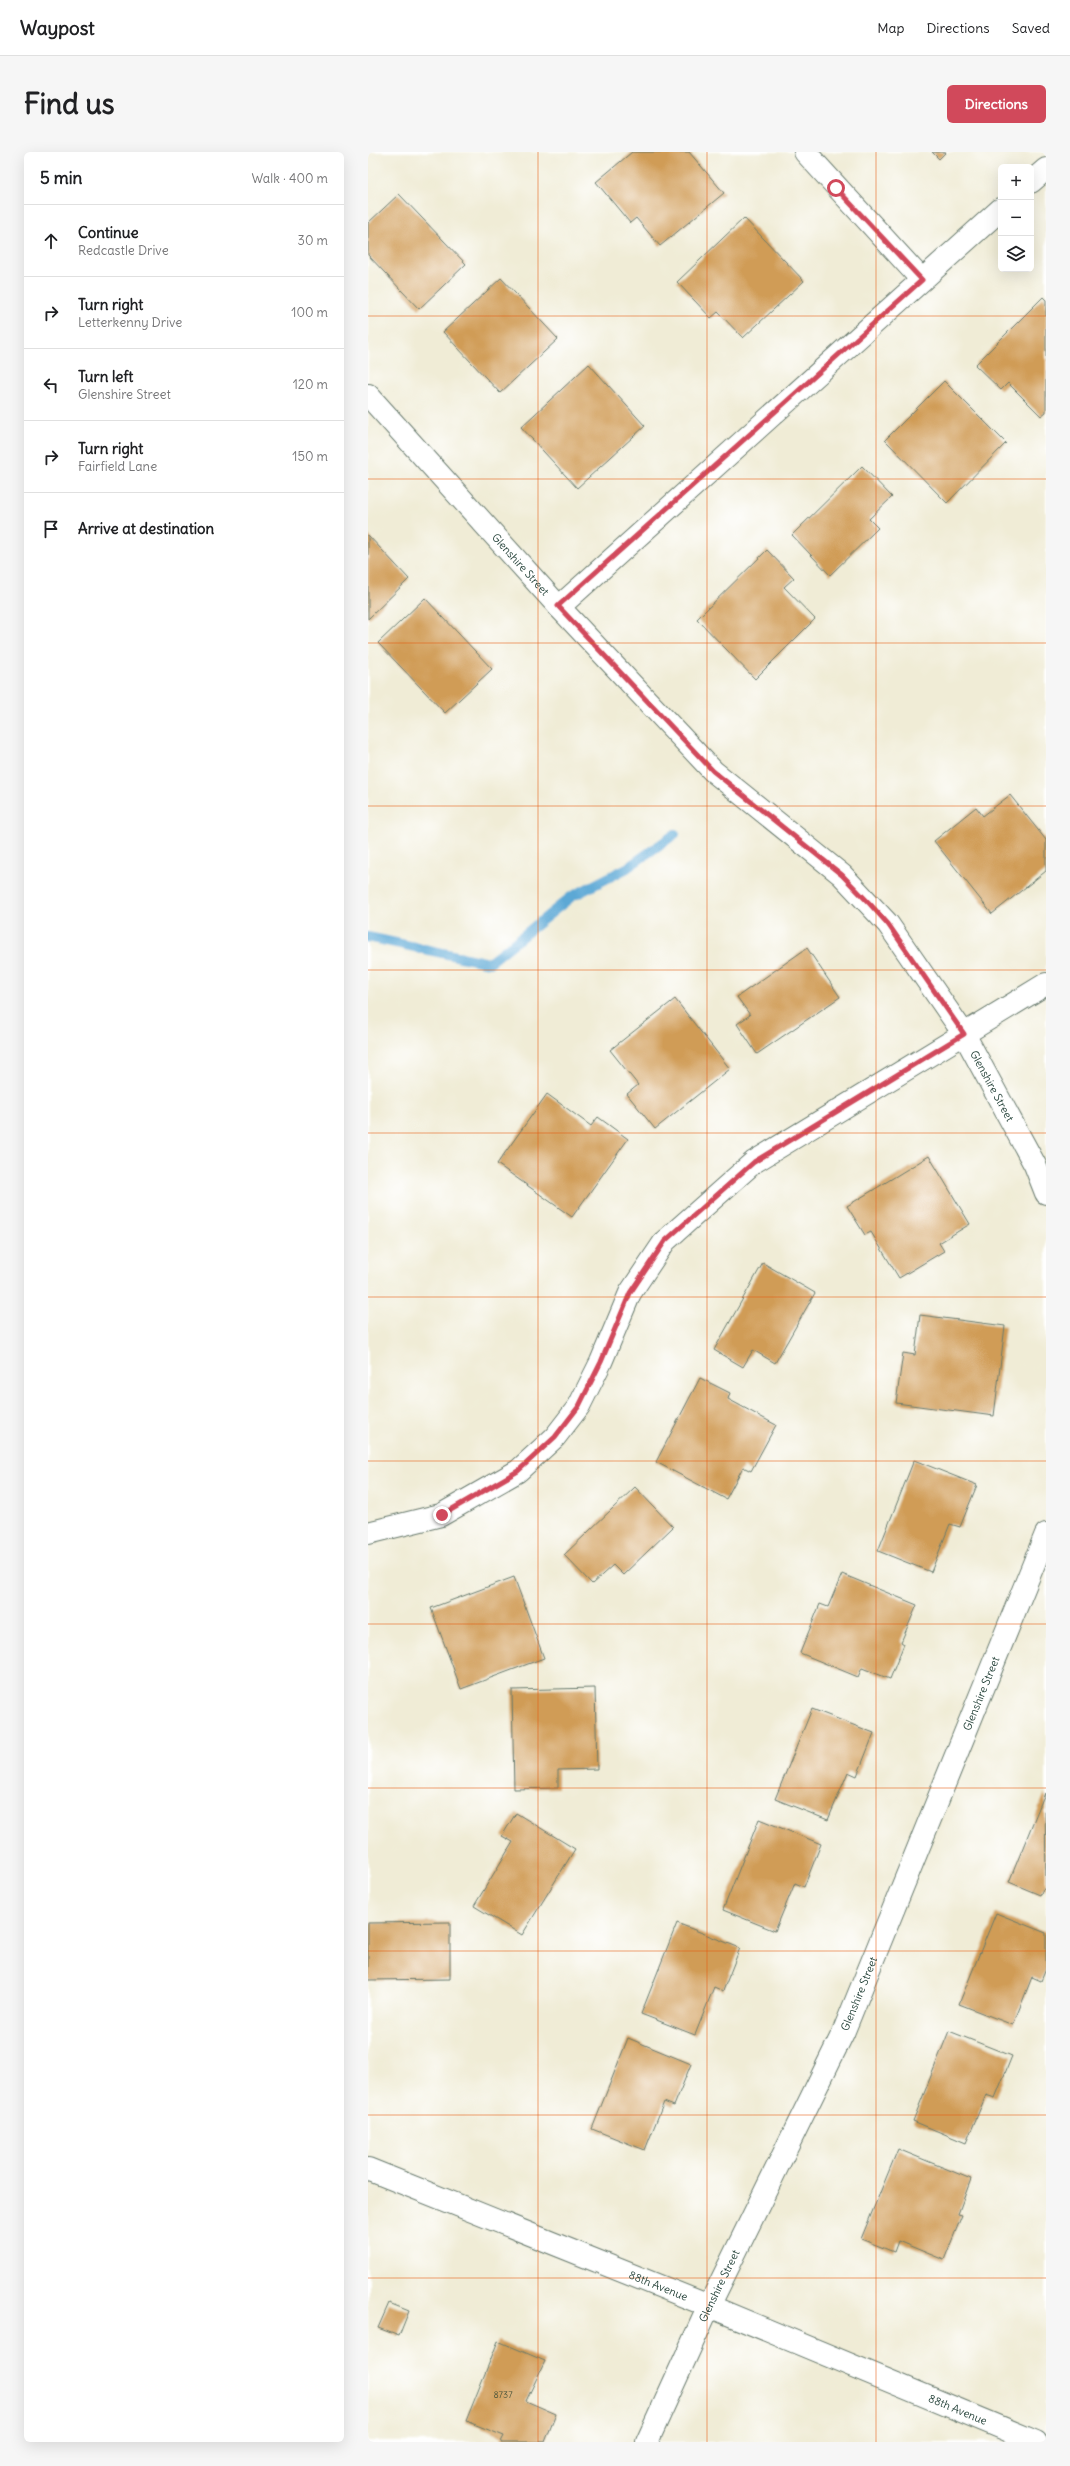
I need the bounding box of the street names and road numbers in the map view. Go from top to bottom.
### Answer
street label: Glenshire Street [489,530,552,599]
street label: Glenshire Street [967,1048,1017,1124]
street label: Glenshire Street [960,1654,1003,1733]
street label: Glenshire Street [838,1954,880,2033]
street label: Glenshire Street [696,2247,743,2324]
street label: 88th Avenue [627,2268,690,2304]
street label: 88th Avenue [926,2391,989,2428]

